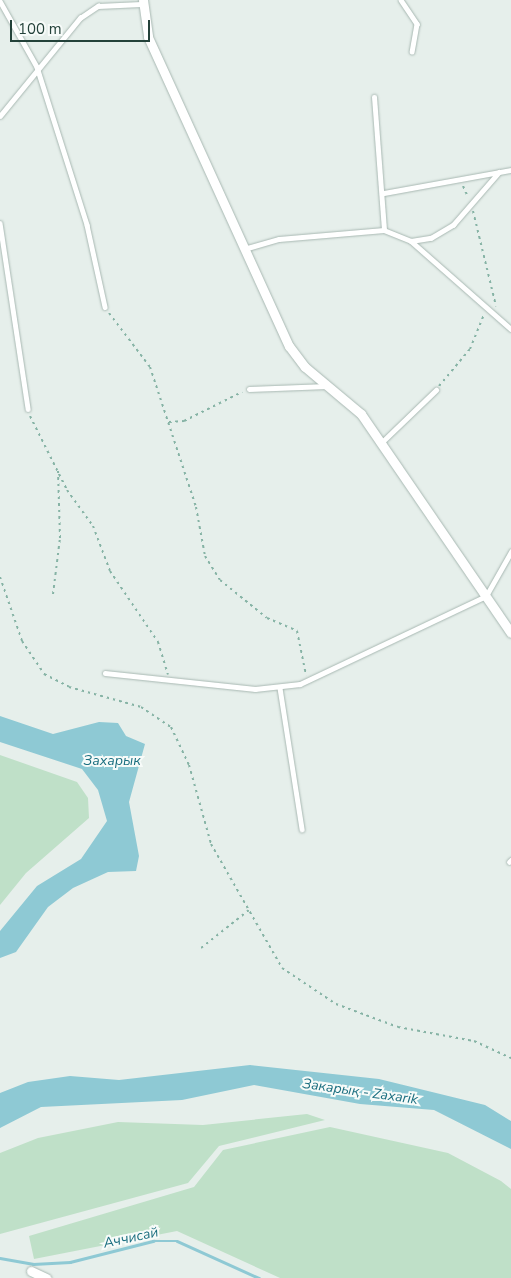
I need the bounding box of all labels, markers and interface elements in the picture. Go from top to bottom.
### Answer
scale bar [12,10,152,42]
text: 100 m [18,19,62,39]
water label: Захарык [83,753,141,769]
water label: Закарық - Zaxarik [301,1076,419,1108]
water label: Аччисай [102,1224,160,1252]

